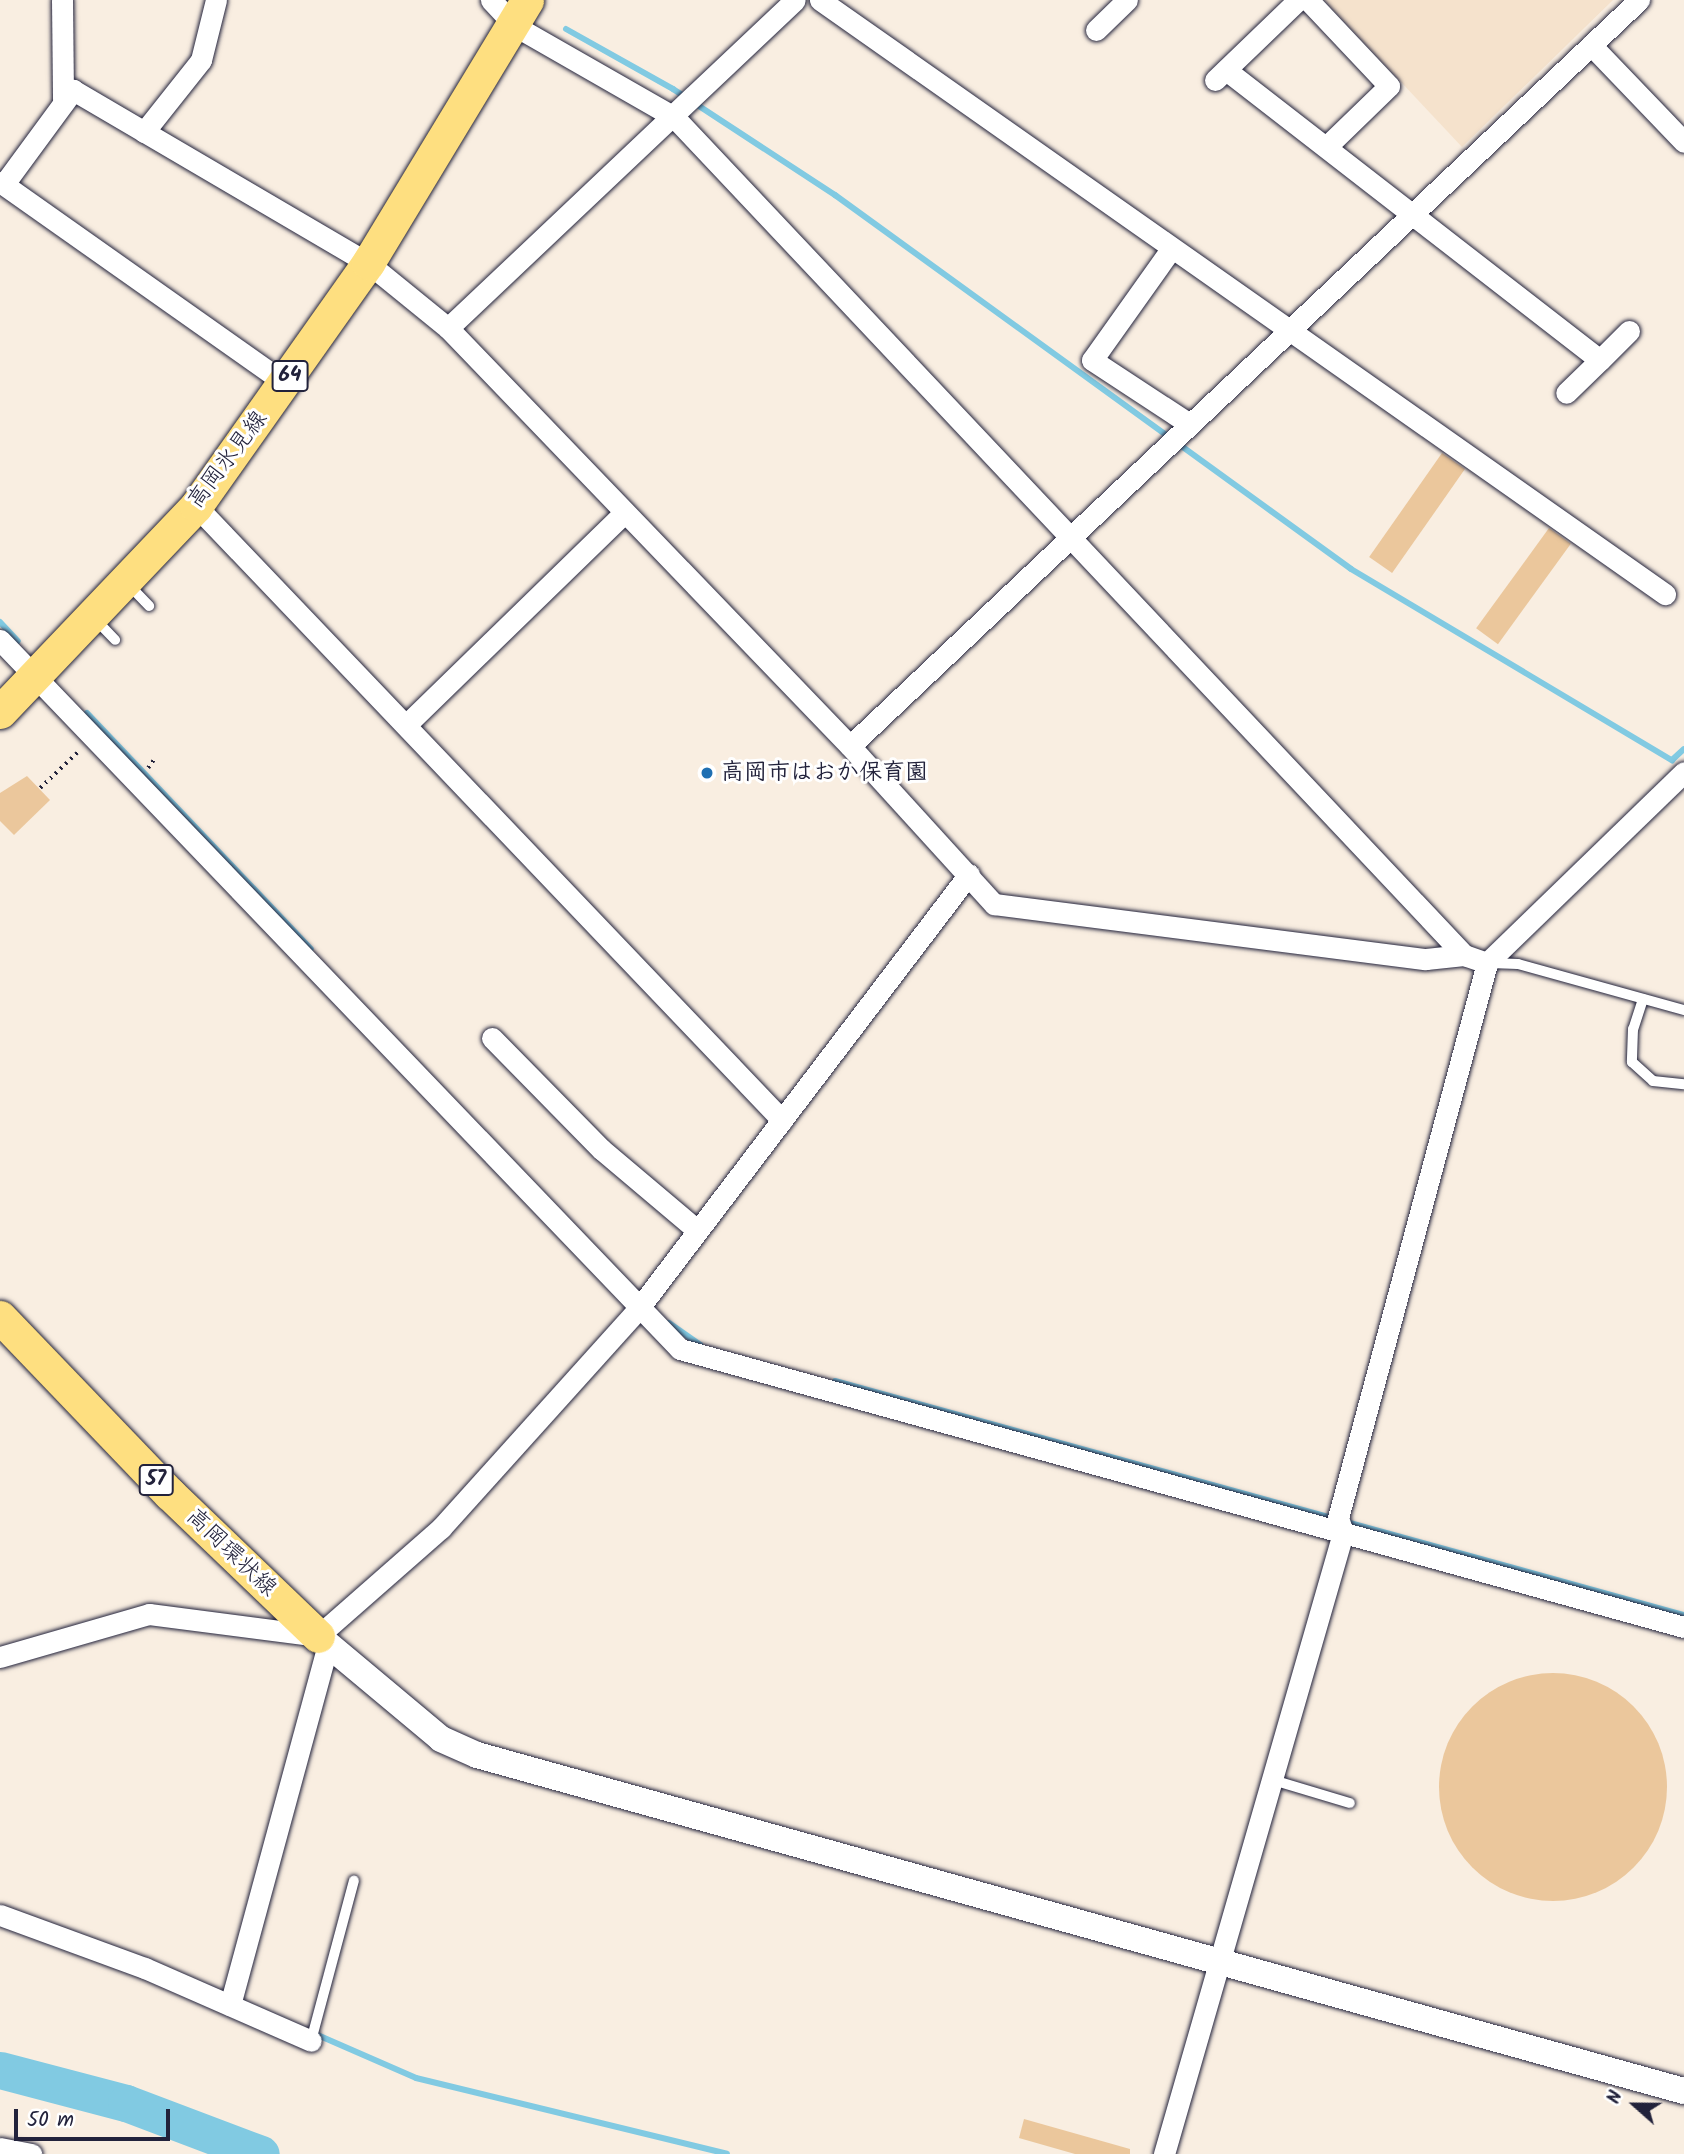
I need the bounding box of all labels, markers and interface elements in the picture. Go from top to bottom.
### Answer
road number: 64 [271,358,309,394]
street label: 高岡氷見線 [182,406,274,514]
place label: 高岡市はおか保育園 [721,759,928,787]
marker: 高岡市はおか保育園 [699,765,715,781]
road number: 57 [138,1462,174,1498]
street label: 高岡環状線 [180,1503,282,1603]
north arrow [1600,2070,1670,2140]
text: N [1599,2086,1632,2108]
scale bar [18,2094,173,2138]
text: 50 m [27,2104,74,2137]

